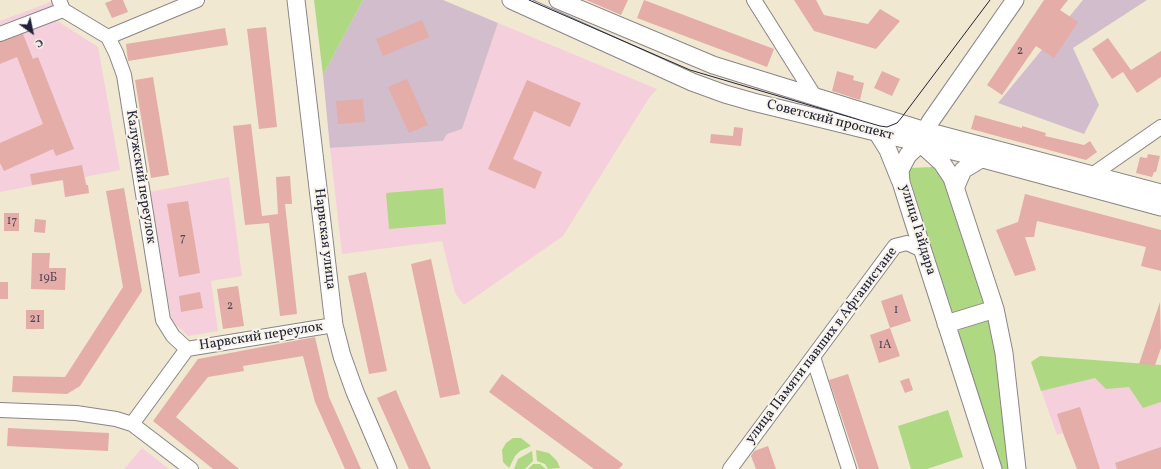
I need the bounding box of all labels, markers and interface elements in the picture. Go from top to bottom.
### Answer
north arrow [12,12,52,52]
text: С [32,34,46,51]
house number: 2 [1017,45,1023,59]
street label: Советский проспект [765,97,895,145]
street label: Калужский переулок [121,109,159,245]
street label: улица Гайдара [895,183,939,277]
street label: Нарвская улица [309,187,339,291]
house number: 17 [7,215,17,229]
house number: 7 [180,232,186,246]
street label: улица Памяти павших в Афганистане [743,244,901,448]
house number: 19Б [39,272,57,286]
house number: 2 [227,300,233,314]
house number: 1 [894,304,898,318]
house number: 21 [29,313,41,327]
street label: Нарвский переулок [198,319,324,355]
house number: 1А [878,339,892,353]

